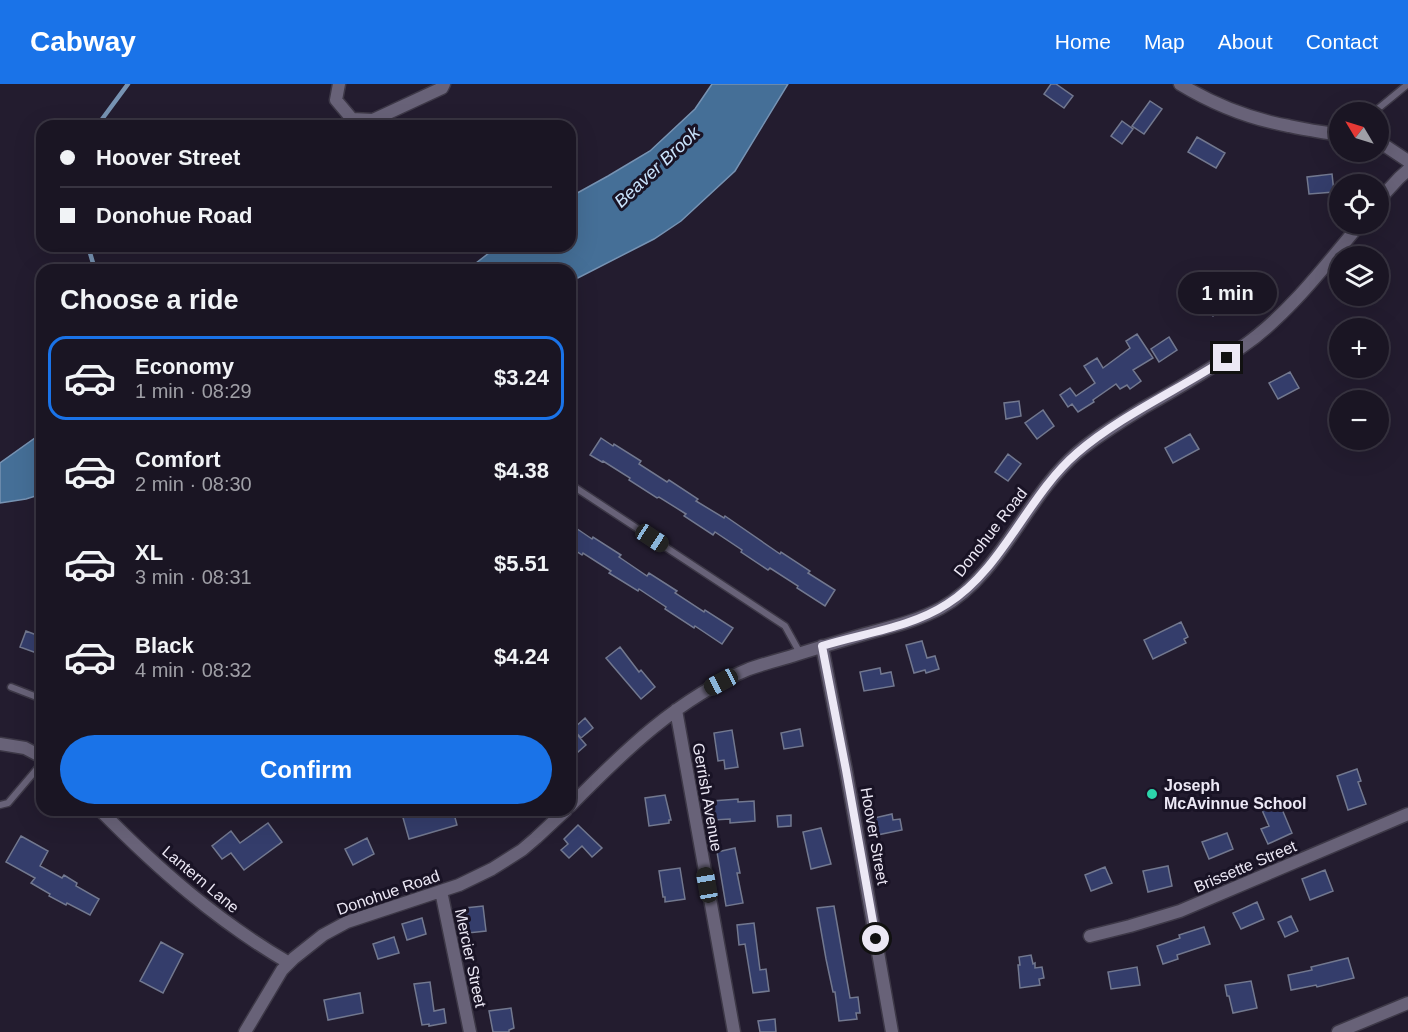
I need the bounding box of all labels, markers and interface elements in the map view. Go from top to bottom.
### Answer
text: Cabway [30,26,136,57]
text: Home [1055,30,1111,53]
text: Map [1144,30,1185,53]
text: About [1218,30,1273,53]
text: Contact [1306,30,1378,53]
north arrow [1329,102,1389,162]
map controls [1329,102,1389,450]
water label: Beaver Brook [610,122,704,212]
text: Hoover Street [96,145,240,170]
button: locate [1329,174,1389,234]
text: Donohue Road [96,203,252,228]
button: layers [1329,246,1389,306]
callout: 1 min [1178,271,1276,313]
text: 1 min [1201,282,1254,304]
text: Choose a ride [60,285,239,315]
button: + [1329,318,1389,378]
route end [1213,344,1240,371]
icon: car [63,351,117,405]
text: Economy [135,354,234,379]
text: $3.24 [494,365,549,390]
text: 1 min · 08:29 [135,380,252,402]
button: − [1329,390,1389,450]
icon: car [63,444,117,498]
text: Comfort [135,447,221,472]
text: $4.38 [494,458,549,483]
text: 2 min · 08:30 [135,473,252,495]
street label: Donohue Road [951,485,1030,580]
car [632,521,672,555]
icon: car [63,537,117,591]
text: XL [135,540,163,565]
text: $5.51 [494,551,549,576]
text: 3 min · 08:31 [135,566,252,588]
icon: car [63,630,117,684]
text: Black [135,633,194,658]
text: $4.24 [494,644,549,669]
text: 4 min · 08:32 [135,659,252,681]
car [701,666,741,698]
button: Confirm [60,735,552,804]
street label: Gerrish Avenue [690,741,725,853]
place label: Joseph McAvinnue School [1164,777,1307,812]
street label: Hoover Street [858,786,892,887]
marker: Joseph McAvinnue School [1145,787,1159,801]
street label: Brissette Street [1192,837,1299,896]
street label: Lantern Lane [159,843,242,916]
car [695,866,719,904]
street label: Donohue Road [335,867,442,918]
street label: Mercier Street [452,907,489,1010]
route start [862,925,889,952]

